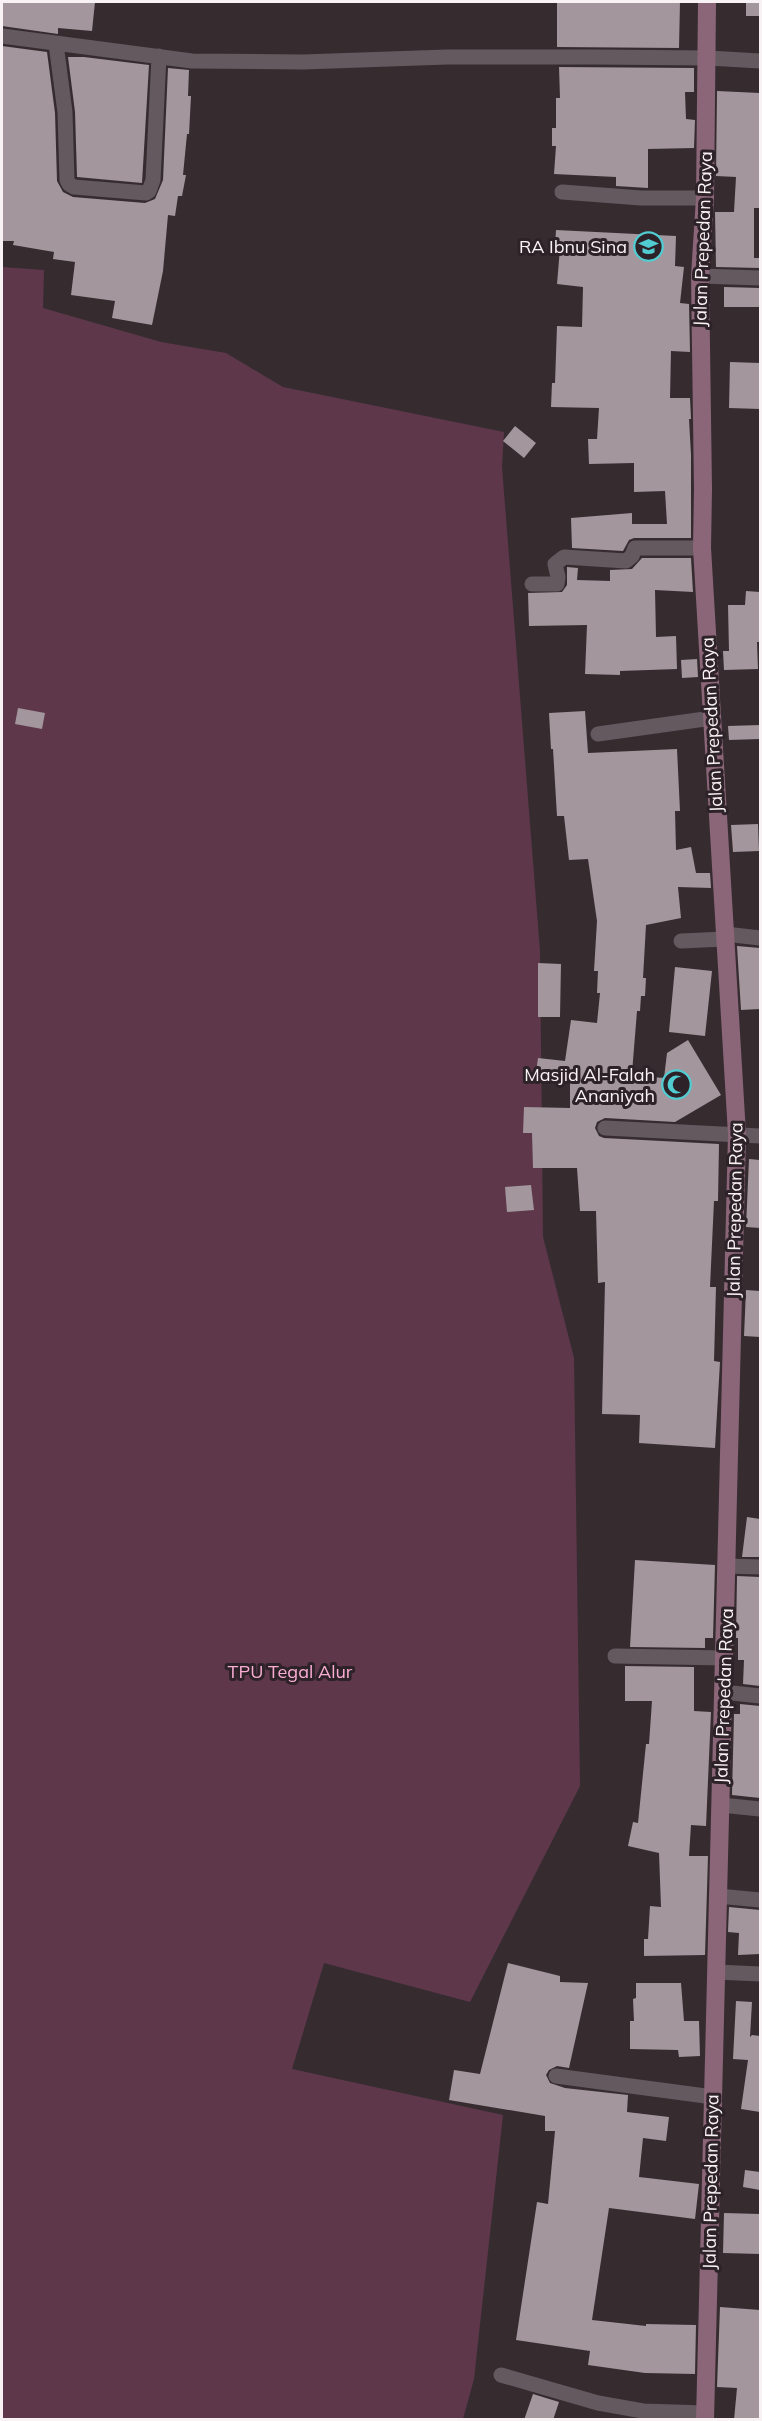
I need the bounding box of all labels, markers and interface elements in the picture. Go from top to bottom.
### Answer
street label: Jalan Prepedan Raya [688,151,717,327]
school or university icon: RA Ibnu Sina [632,231,664,263]
place label: RA Ibnu Sina [519,235,627,258]
street label: Jalan Prepedan Raya [695,637,728,813]
place label: Masjid Al-Falah Ananiyah [524,1063,655,1107]
mosque icon: Masjid Al-Falah Ananiyah [660,1069,692,1101]
street label: Jalan Prepedan Raya [721,1122,748,1298]
street label: Jalan Prepedan Raya [709,1608,738,1784]
park label: TPU Tegal Alur [228,1660,353,1683]
street label: Jalan Prepedan Raya [697,2094,724,2270]

